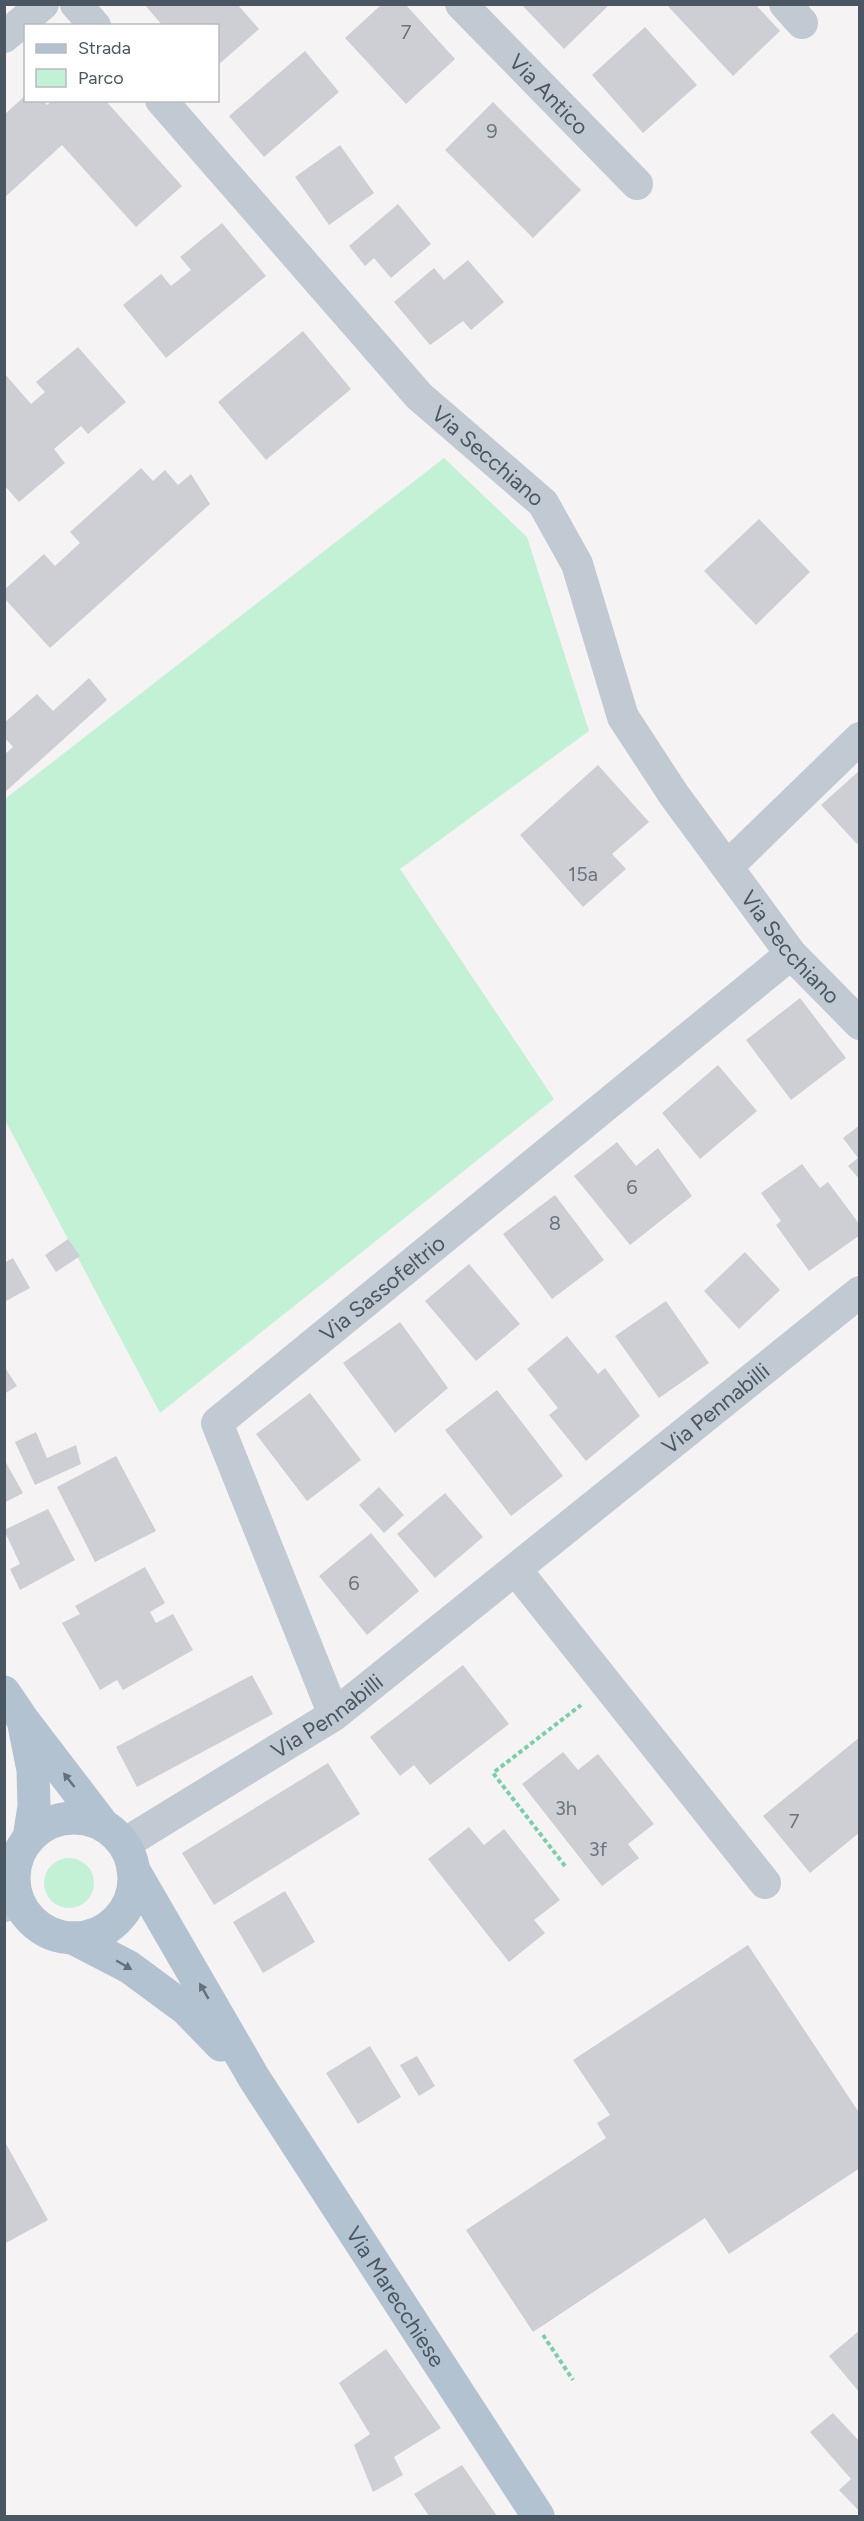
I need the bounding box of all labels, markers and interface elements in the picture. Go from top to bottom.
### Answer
house number: 7 [401,20,412,44]
legend [24,24,219,102]
text: Strada [78,37,131,59]
street label: Via Antico [503,48,594,140]
text: Parco [78,67,124,89]
house number: 9 [486,119,498,143]
street label: Via Secchiano [426,400,550,512]
house number: 15a [568,862,598,886]
street label: Via Secchiano [735,885,845,1010]
house number: 6 [626,1175,638,1199]
house number: 8 [549,1211,561,1235]
street label: Via Sassofeltrio [315,1229,451,1347]
street label: Via Pennabilli [657,1357,775,1460]
house number: 6 [348,1571,360,1595]
street label: Via Pennabilli [266,1668,388,1764]
one-way arrow [63,1772,75,1787]
house number: 3h [555,1796,577,1820]
house number: 7 [789,1809,800,1833]
house number: 3f [589,1837,608,1861]
one-way arrow [116,1960,132,1971]
one-way arrow [199,1983,209,2000]
street label: Via Marecchiese [340,2222,451,2372]

